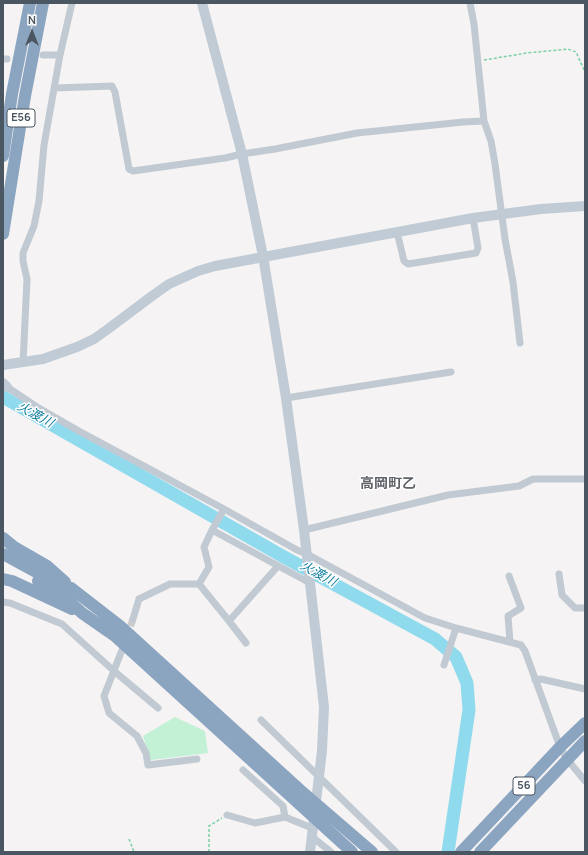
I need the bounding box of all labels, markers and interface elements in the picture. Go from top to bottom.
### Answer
north arrow [12,12,52,52]
text: N [28,12,36,27]
road number: E56 [7,109,35,127]
water label: 火渡川 [14,399,56,431]
district label: 高岡町乙 [360,476,416,492]
water label: 火渡川 [297,558,339,590]
road number: 56 [513,777,535,795]

